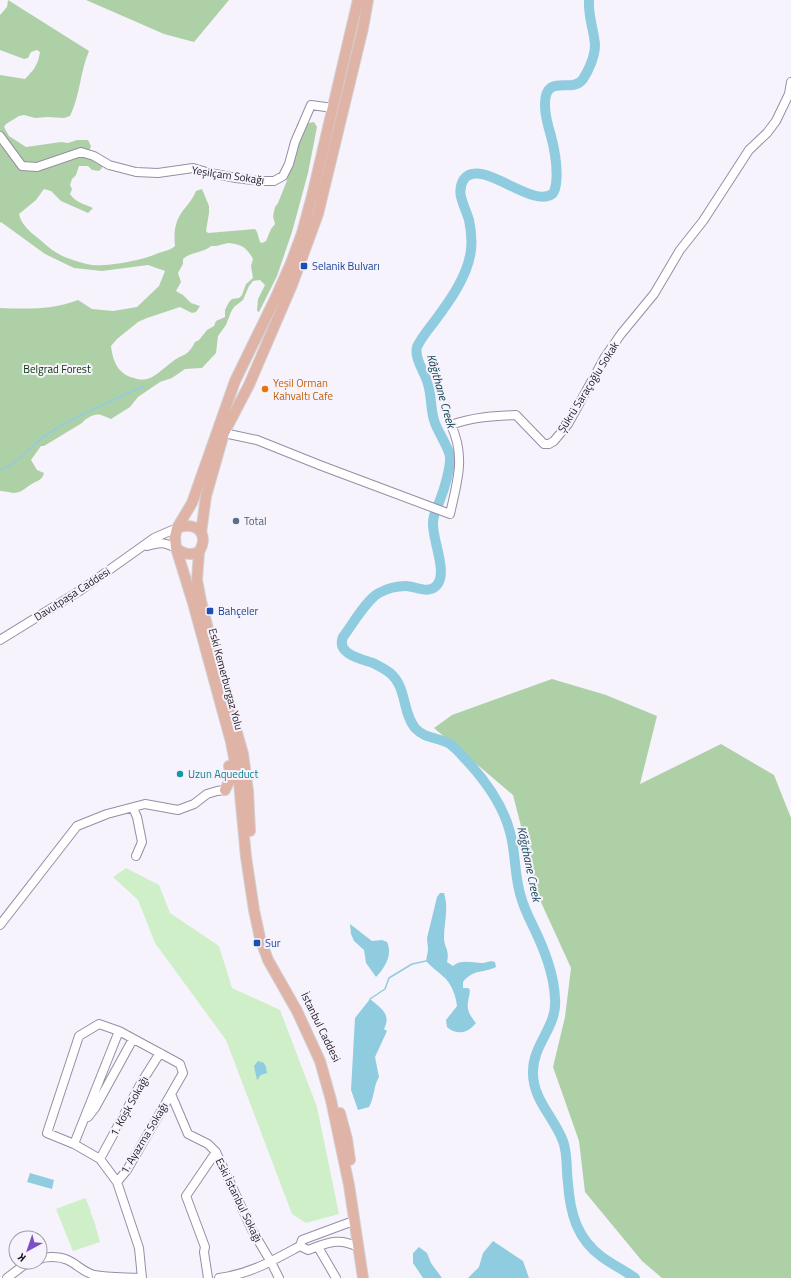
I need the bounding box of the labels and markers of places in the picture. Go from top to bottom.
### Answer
place label: Selanik Bulvarı [312,258,380,274]
marker: Selanik Bulvarı [299,261,309,271]
place label: Yeşil Orman Kahvaltı Cafe [273,375,334,404]
marker: Yeşil Orman Kahvaltı Cafe [260,384,270,394]
place label: Total [244,513,266,529]
marker: Total [231,516,241,526]
place label: Bahçeler [218,603,259,619]
marker: Bahçeler [205,606,215,616]
place label: Uzun Aqueduct [188,766,258,782]
marker: Uzun Aqueduct [175,769,185,779]
place label: Sur [265,935,281,951]
marker: Sur [252,938,262,948]

